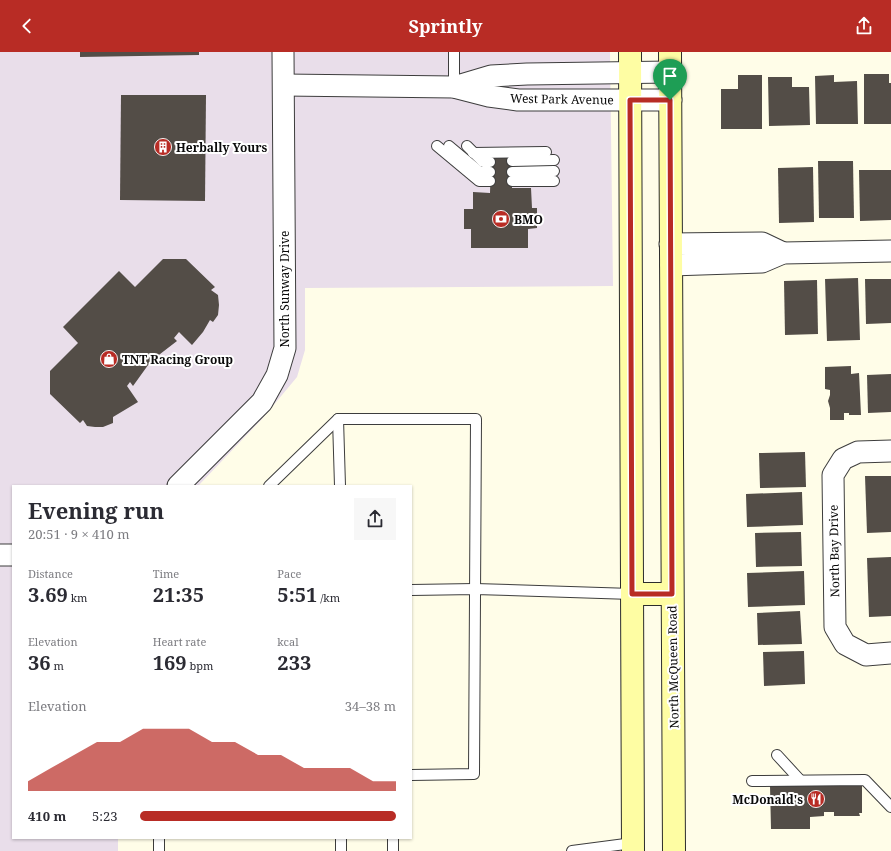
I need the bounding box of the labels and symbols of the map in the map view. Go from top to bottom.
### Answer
pin [653,59,687,100]
street label: West Park Avenue [510,90,614,108]
building icon: Herbally Yours [153,137,173,157]
place label: Herbally Yours [176,139,268,156]
bank icon: BMO [491,209,511,229]
place label: BMO [514,211,543,228]
street label: North Sunway Drive [276,231,293,347]
shop icon: TNT Racing Group [99,349,119,369]
place label: TNT Racing Group [122,351,233,368]
street label: North Bay Drive [825,505,843,597]
street label: North McQueen Road [663,605,683,729]
restaurant icon: McDonald's [806,789,826,809]
place label: McDonald's [732,791,803,808]

